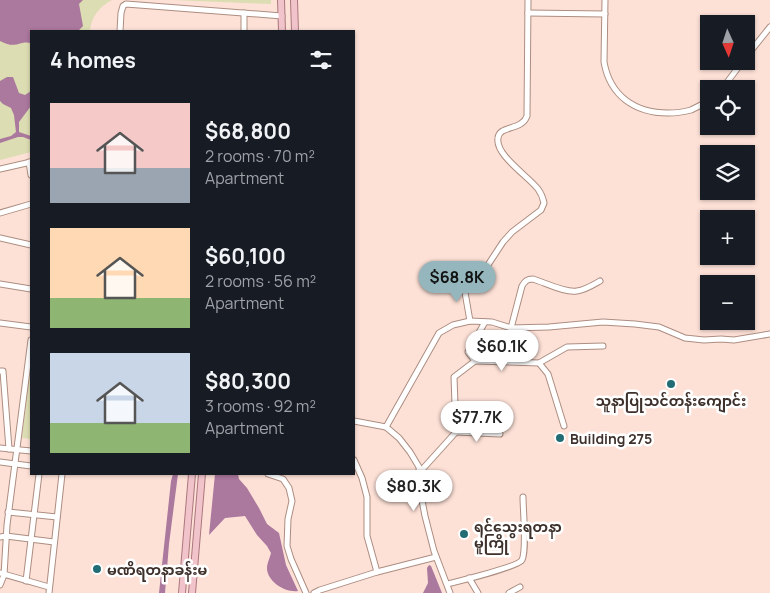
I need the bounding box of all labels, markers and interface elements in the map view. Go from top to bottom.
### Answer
north arrow [700,15,755,70]
map controls [700,15,755,330]
text: 4 homes [50,46,136,74]
icon: filters [307,46,335,74]
button: locate [700,80,755,135]
text: $68,800 [205,117,291,145]
icon: home [90,123,150,183]
text: 2 rooms · 70 m² [205,145,315,167]
button: layers [700,145,755,200]
text: Apartment [205,167,284,189]
button: + [700,210,755,265]
text: $60,100 [205,242,286,270]
icon: home [90,248,150,308]
pin: $68.8K [416,260,498,303]
text: $68.8K [430,266,484,288]
text: 2 rooms · 56 m² [205,270,316,292]
button: − [700,275,755,330]
text: Apartment [205,292,284,314]
pin: $60.1K [461,330,543,372]
text: $60.1K [477,335,527,357]
text: $80,300 [205,367,291,395]
icon: home [90,373,150,433]
marker: သူနာပြုသင်တန်းကျောင်း [665,378,677,390]
place label: သူနာပြုသင်တန်းကျောင်း [596,391,746,413]
text: 3 rooms · 92 m² [205,395,316,417]
pin: $77.7K [436,400,518,443]
text: $77.7K [452,406,502,428]
text: Apartment [205,417,284,439]
place label: Building 275 [570,429,652,448]
marker: Building 275 [554,432,566,444]
pin: $80.3K [373,470,455,512]
text: $80.3K [387,475,441,497]
place label: ရင်သွေးရတနာ မူကြို [474,517,562,555]
marker: ရင်သွေးရတနာ မူကြို [458,528,470,540]
place label: မဏိရတနာခန်းမ [107,560,208,582]
marker: မဏိရတနာခန်းမ [91,563,103,575]

